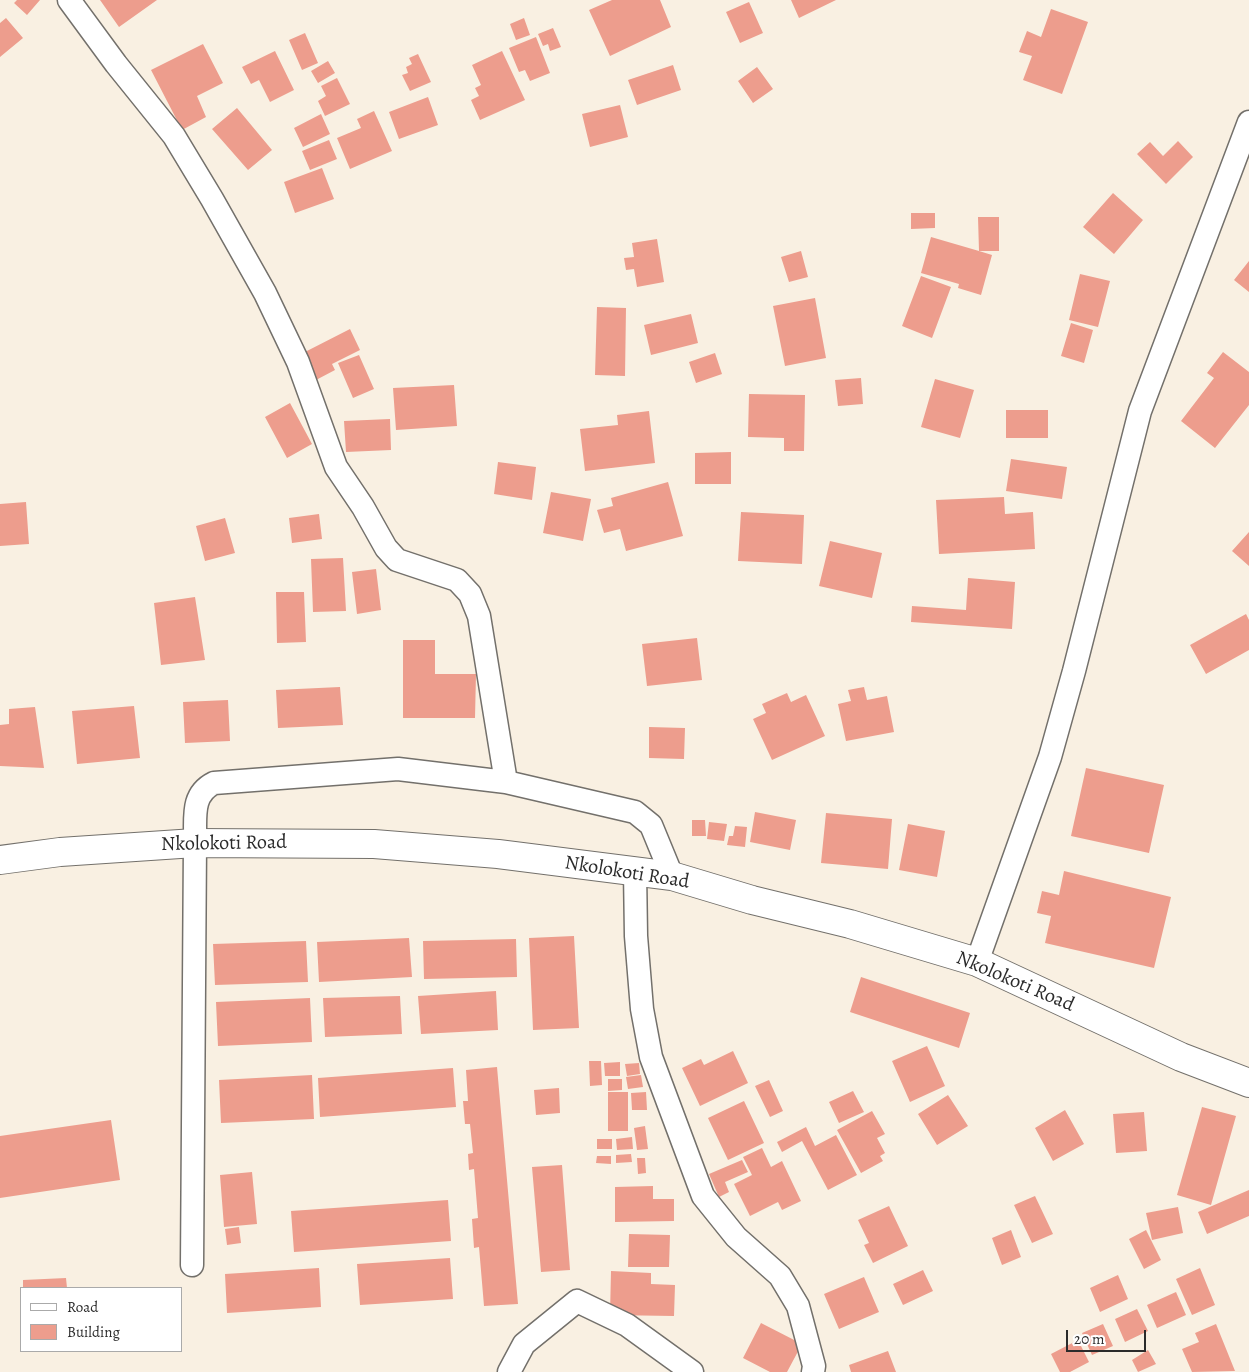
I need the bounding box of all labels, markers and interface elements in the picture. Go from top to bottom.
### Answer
street label: Nkolokoti Road [161,831,287,857]
street label: Nkolokoti Road [563,851,691,895]
street label: Nkolokoti Road [952,946,1078,1018]
legend [20,1287,182,1352]
text: Road [67,1297,98,1317]
scale bar [1069,1320,1149,1352]
text: Building [67,1322,120,1342]
text: 20 m [1074,1329,1105,1349]

